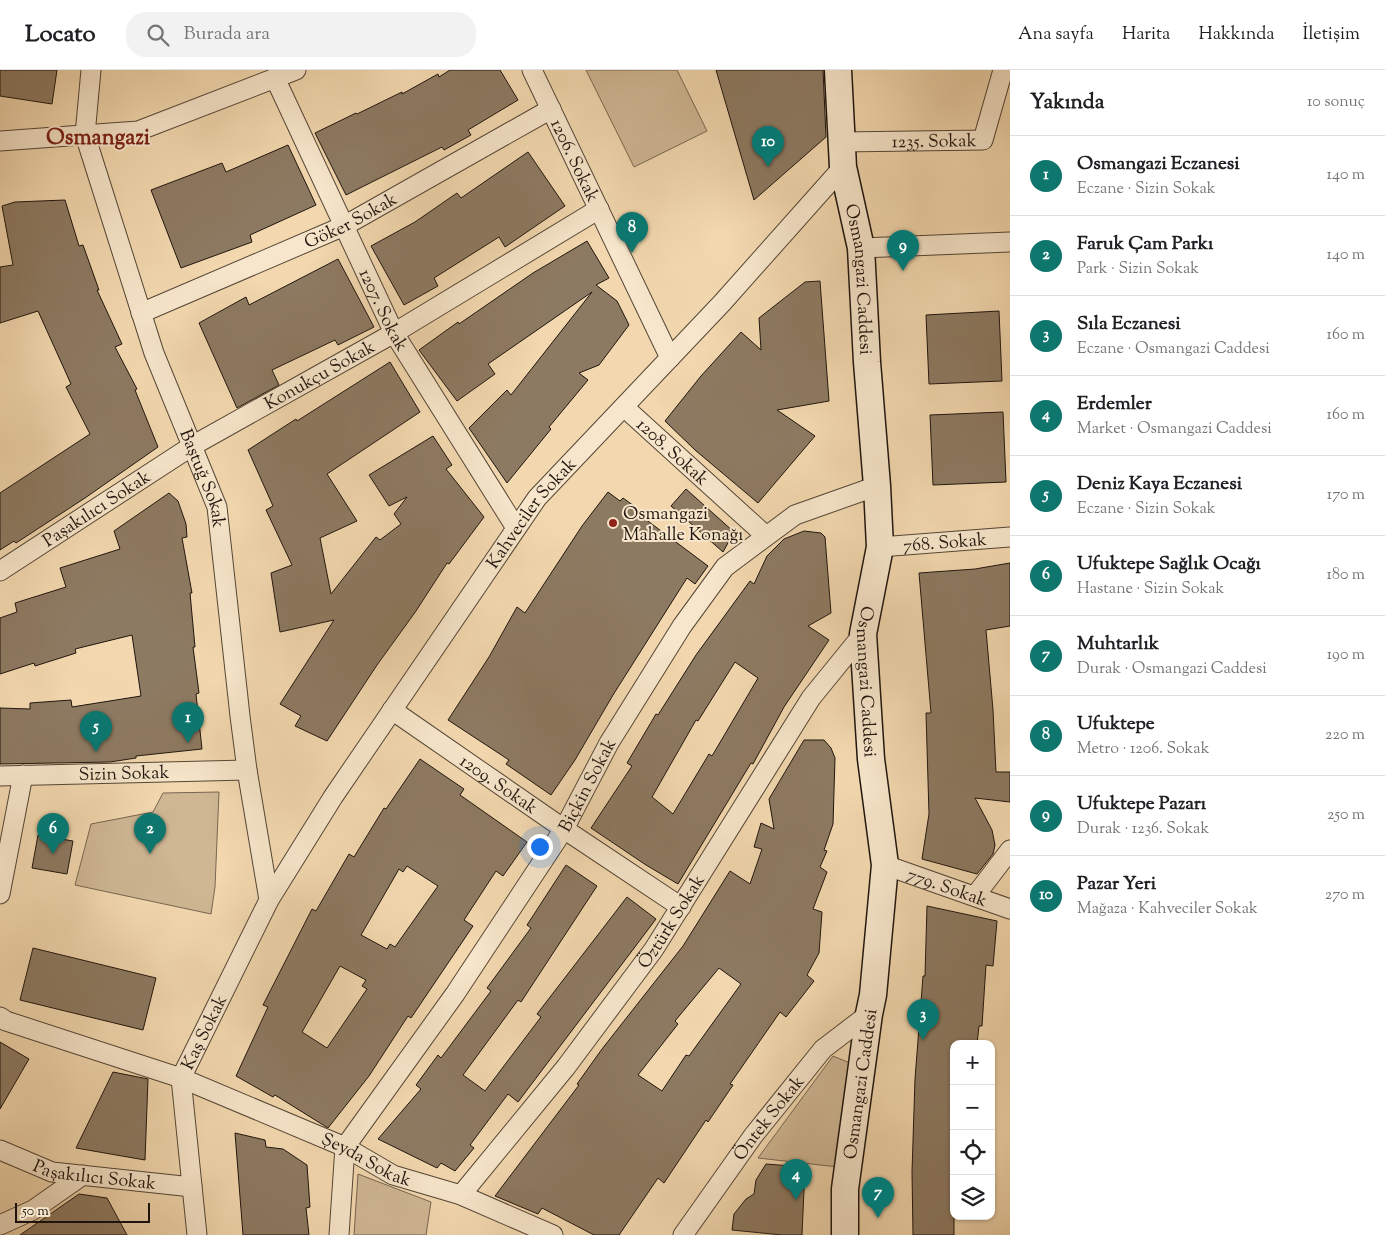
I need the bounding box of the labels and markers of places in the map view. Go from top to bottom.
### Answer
pin: 10 [752,126,784,167]
pin: 8 [616,212,648,253]
pin: 9 [887,230,919,271]
place label: Osmangazi Mahalle Konağı [623,502,743,549]
marker: Osmangazi Mahalle Konağı [607,517,619,529]
pin: 1 [172,702,204,743]
pin: 5 [80,711,112,752]
pin: 6 [37,813,69,854]
pin: 2 [134,813,166,854]
pin: 3 [907,999,939,1040]
pin: 4 [780,1159,812,1200]
pin: 7 [862,1177,894,1218]

